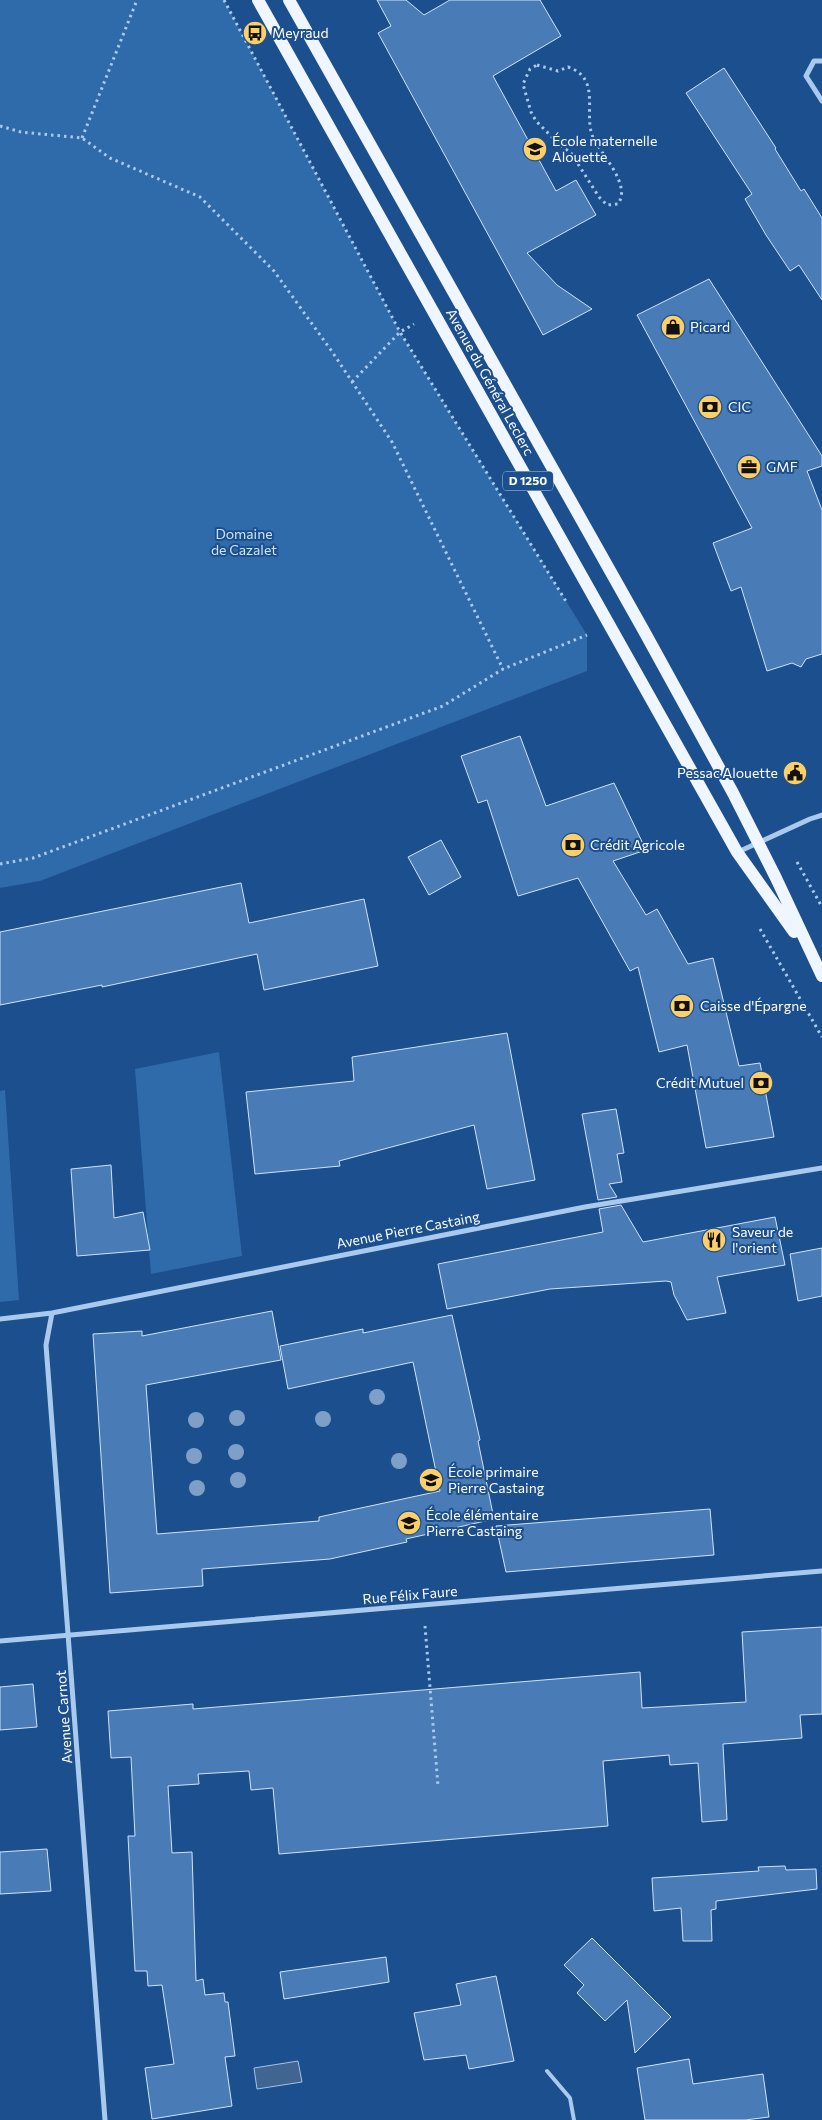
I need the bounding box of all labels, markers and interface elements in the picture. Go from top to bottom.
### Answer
bus stop icon: Meyraud [242,20,268,46]
place label: Meyraud [272,24,329,41]
place label: École maternelle Alouette [552,132,657,165]
school or university icon: École maternelle Alouette [522,136,548,162]
street label: Avenue du Général Leclerc [443,305,538,458]
shop icon: Picard [660,314,686,340]
place label: Picard [690,318,730,335]
bank icon: CIC [697,394,723,420]
place label: CIC [728,398,751,415]
office icon: GMF [736,454,762,480]
place label: GMF [766,458,798,475]
road number: D 1250 [503,472,553,491]
park label: Domaine de Cazalet [211,525,277,558]
public building icon: Pessac Alouette [782,760,808,786]
place label: Pessac Alouette [677,764,778,781]
bank icon: Crédit Agricole [560,832,586,858]
place label: Crédit Agricole [590,836,685,853]
bank icon: Caisse d'Épargne [669,993,695,1019]
place label: Caisse d'Épargne [700,997,807,1014]
bank icon: Crédit Mutuel [748,1070,774,1096]
place label: Crédit Mutuel [656,1074,744,1091]
street label: Avenue Pierre Castaing [335,1207,481,1252]
place label: Saveur de l'orient [732,1223,793,1256]
restaurant icon: Saveur de l'orient [701,1227,727,1253]
place label: École primaire Pierre Castaing [448,1463,545,1496]
school or university icon: École primaire Pierre Castaing [418,1467,444,1493]
place label: École élémentaire Pierre Castaing [426,1506,539,1539]
school or university icon: École élémentaire Pierre Castaing [396,1510,422,1536]
street label: Rue Félix Faure [362,1582,458,1607]
street label: Avenue Carnot [52,1669,75,1764]

